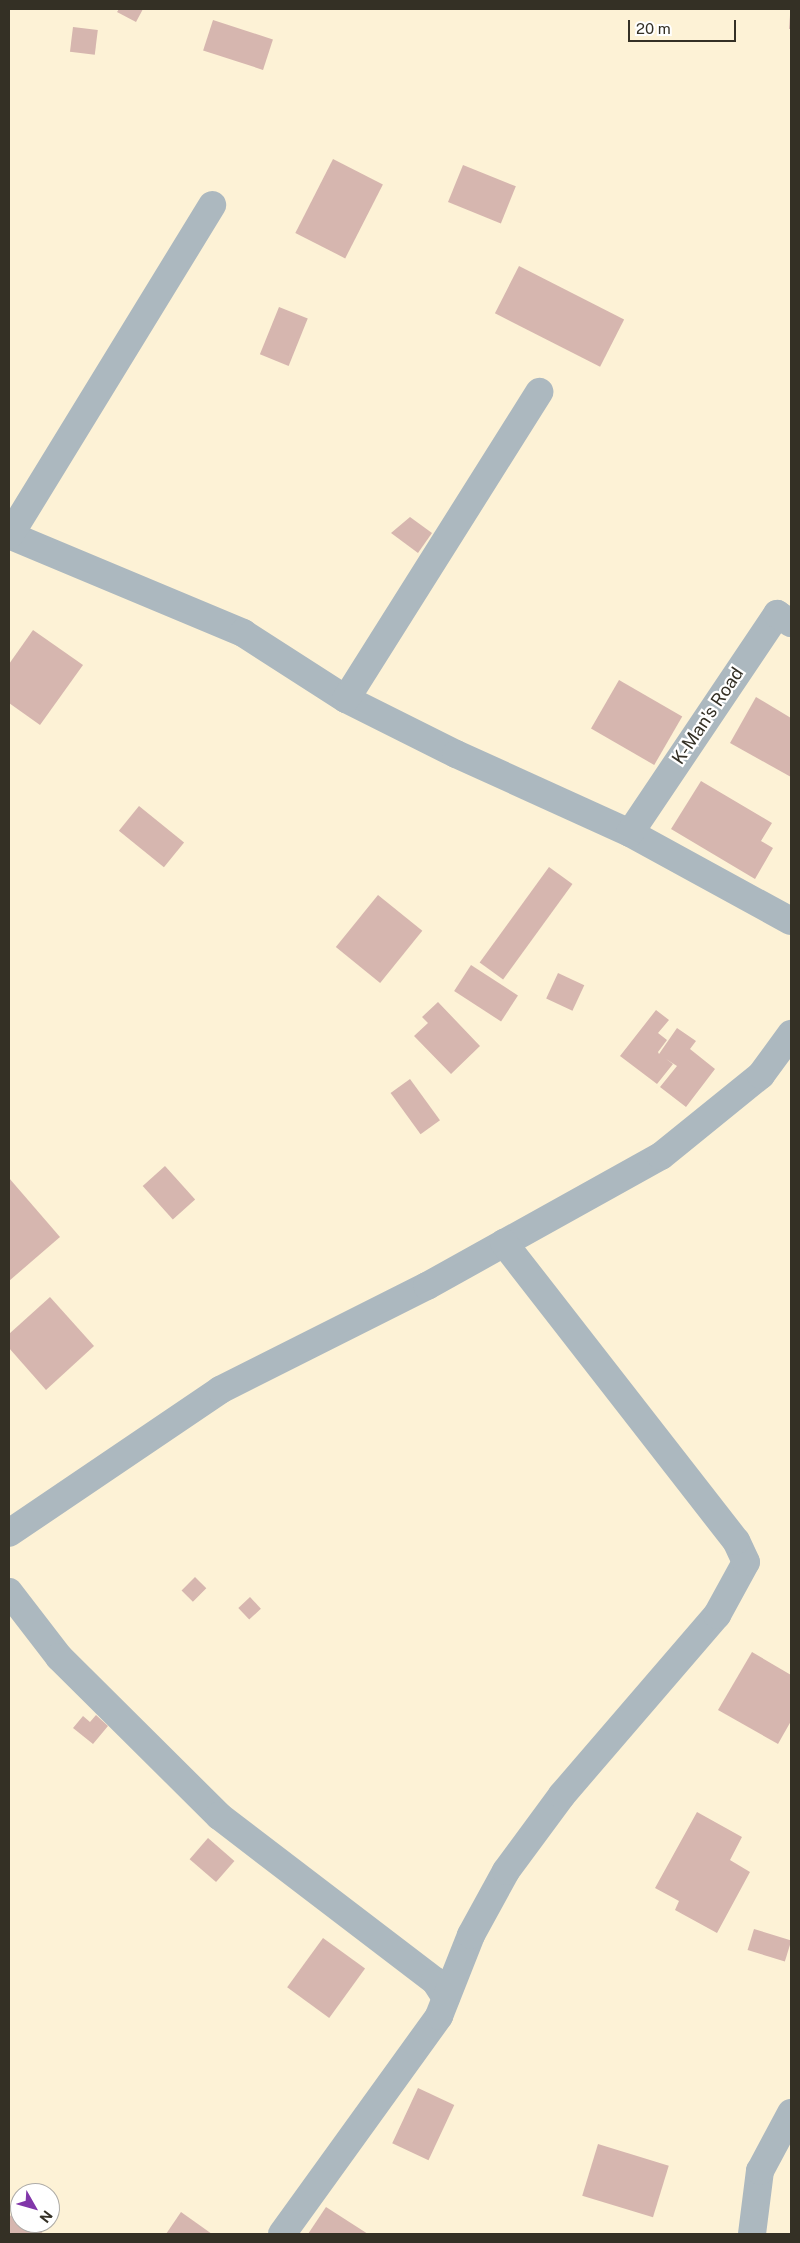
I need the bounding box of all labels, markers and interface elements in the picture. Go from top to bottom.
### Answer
scale bar [630,10,738,42]
text: 20 m [636,20,671,37]
street label: K-Man's Road [668,663,748,769]
north arrow [10,2183,60,2233]
text: N [36,2207,56,2226]

